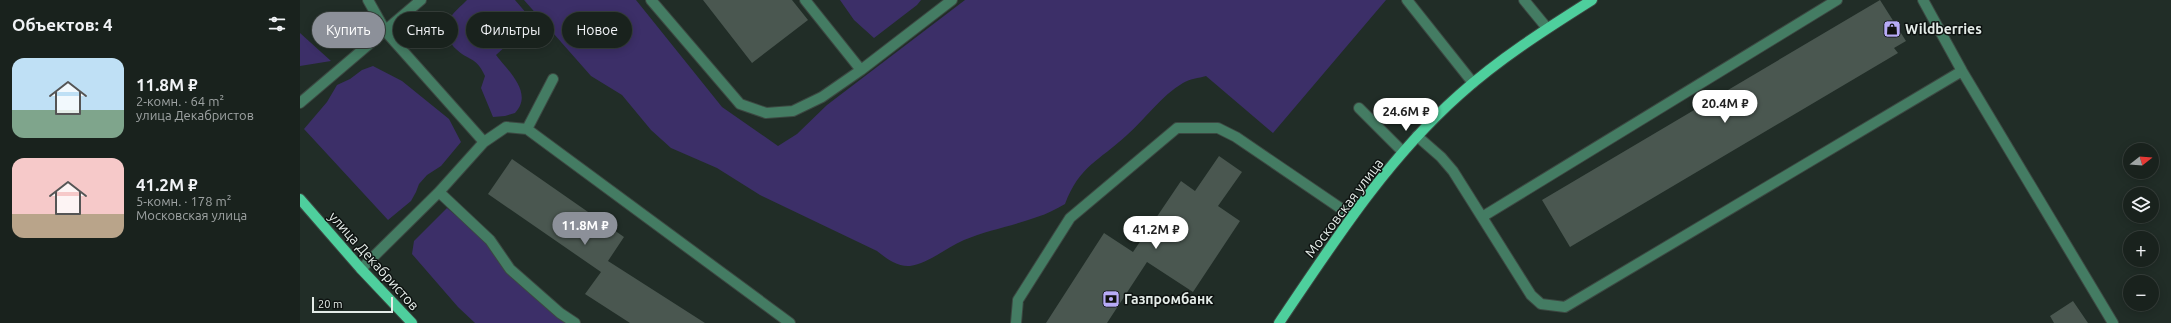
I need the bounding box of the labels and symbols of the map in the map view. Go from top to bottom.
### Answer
shop icon: Wildberries [1882,19,1902,39]
place label: Wildberries [1905,21,1982,37]
pin: 20.4M ₽ [1688,90,1762,124]
pin: 24.6M ₽ [1369,98,1443,132]
north arrow [2123,143,2159,179]
street label: Московская улица [1302,155,1386,261]
street label: улица Декабристов [326,208,422,314]
pin: 11.8M ₽ [548,212,622,246]
pin: 41.2M ₽ [1119,216,1193,250]
bank icon: Газпромбанк [1101,289,1121,309]
place label: Газпромбанк [1124,291,1213,307]
scale bar [312,295,393,314]

